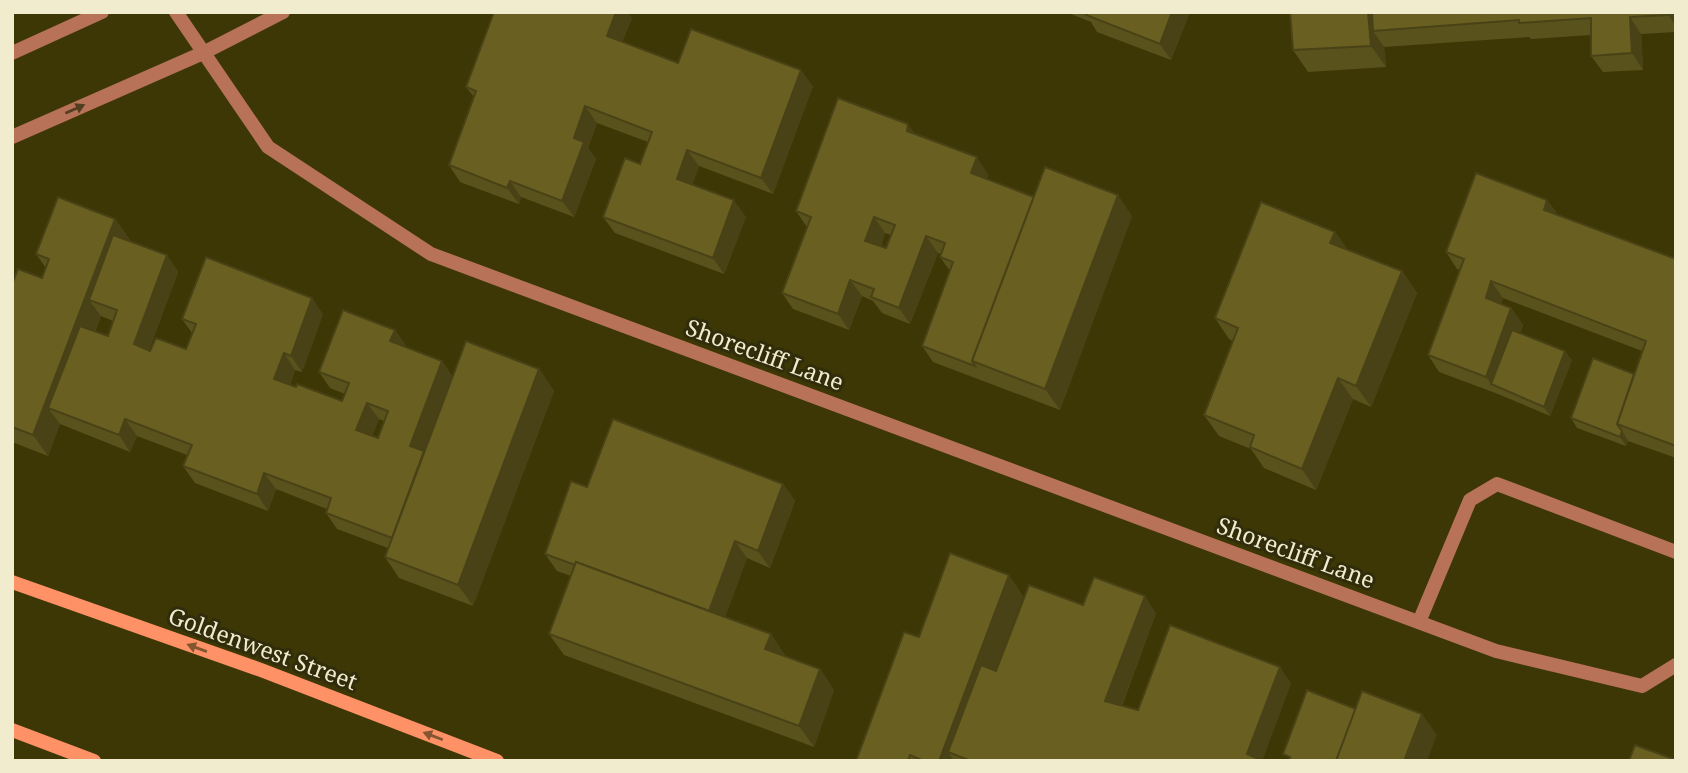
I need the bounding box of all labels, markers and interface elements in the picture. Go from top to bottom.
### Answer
one-way arrow [65,103,85,115]
street label: Shorecliff Lane [682,311,848,397]
street label: Shorecliff Lane [1213,509,1379,595]
street label: Goldenwest Street [164,599,362,697]
one-way arrow [186,642,207,653]
one-way arrow [423,731,444,742]

